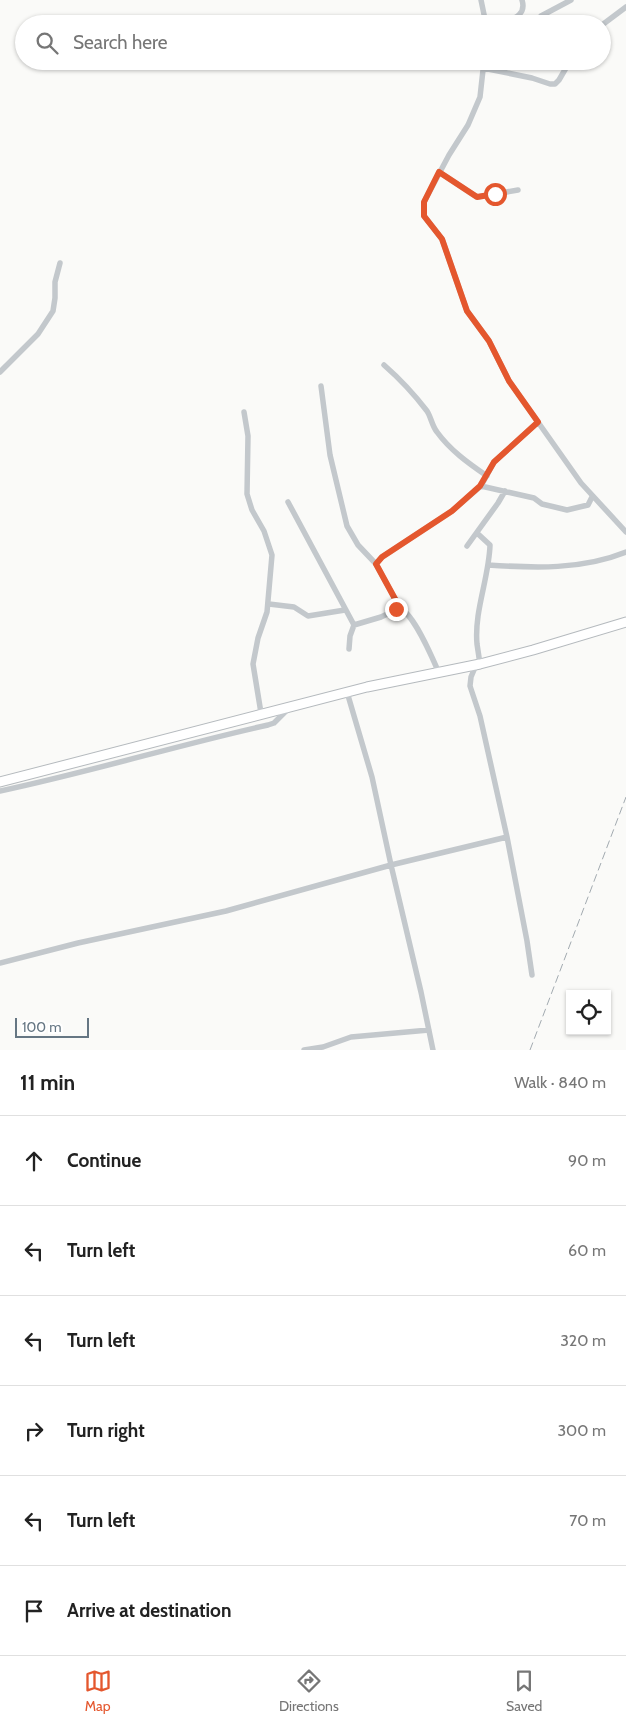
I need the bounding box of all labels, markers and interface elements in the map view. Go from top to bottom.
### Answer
search box [15,15,611,70]
icon: search [33,29,61,57]
text: Search here [73,31,167,54]
route start [484,183,507,206]
route end [385,598,408,621]
map controls [566,990,611,1035]
button: locate [566,990,611,1035]
scale bar [15,1015,89,1038]
text: 100 m [22,1018,62,1036]
text: 11 min [20,1070,75,1095]
text: Walk · 840 m [514,1073,606,1092]
icon: ahead [20,1147,48,1175]
text: Continue [67,1149,141,1172]
text: 90 m [568,1151,606,1170]
icon: left [20,1237,48,1265]
text: Turn left [67,1239,135,1262]
text: 60 m [568,1241,606,1260]
icon: left [20,1327,48,1355]
text: Turn left [67,1329,135,1352]
text: 320 m [560,1331,606,1350]
icon: right [20,1417,48,1445]
text: Turn right [67,1419,145,1442]
text: 300 m [557,1421,606,1440]
icon: left [20,1507,48,1535]
text: Turn left [67,1509,135,1532]
text: 70 m [569,1511,606,1530]
icon: arrive [20,1597,48,1625]
text: Arrive at destination [67,1599,231,1622]
tab: Map [84,1667,112,1715]
tab: Directions [279,1667,339,1715]
tab: Saved [506,1667,542,1715]

